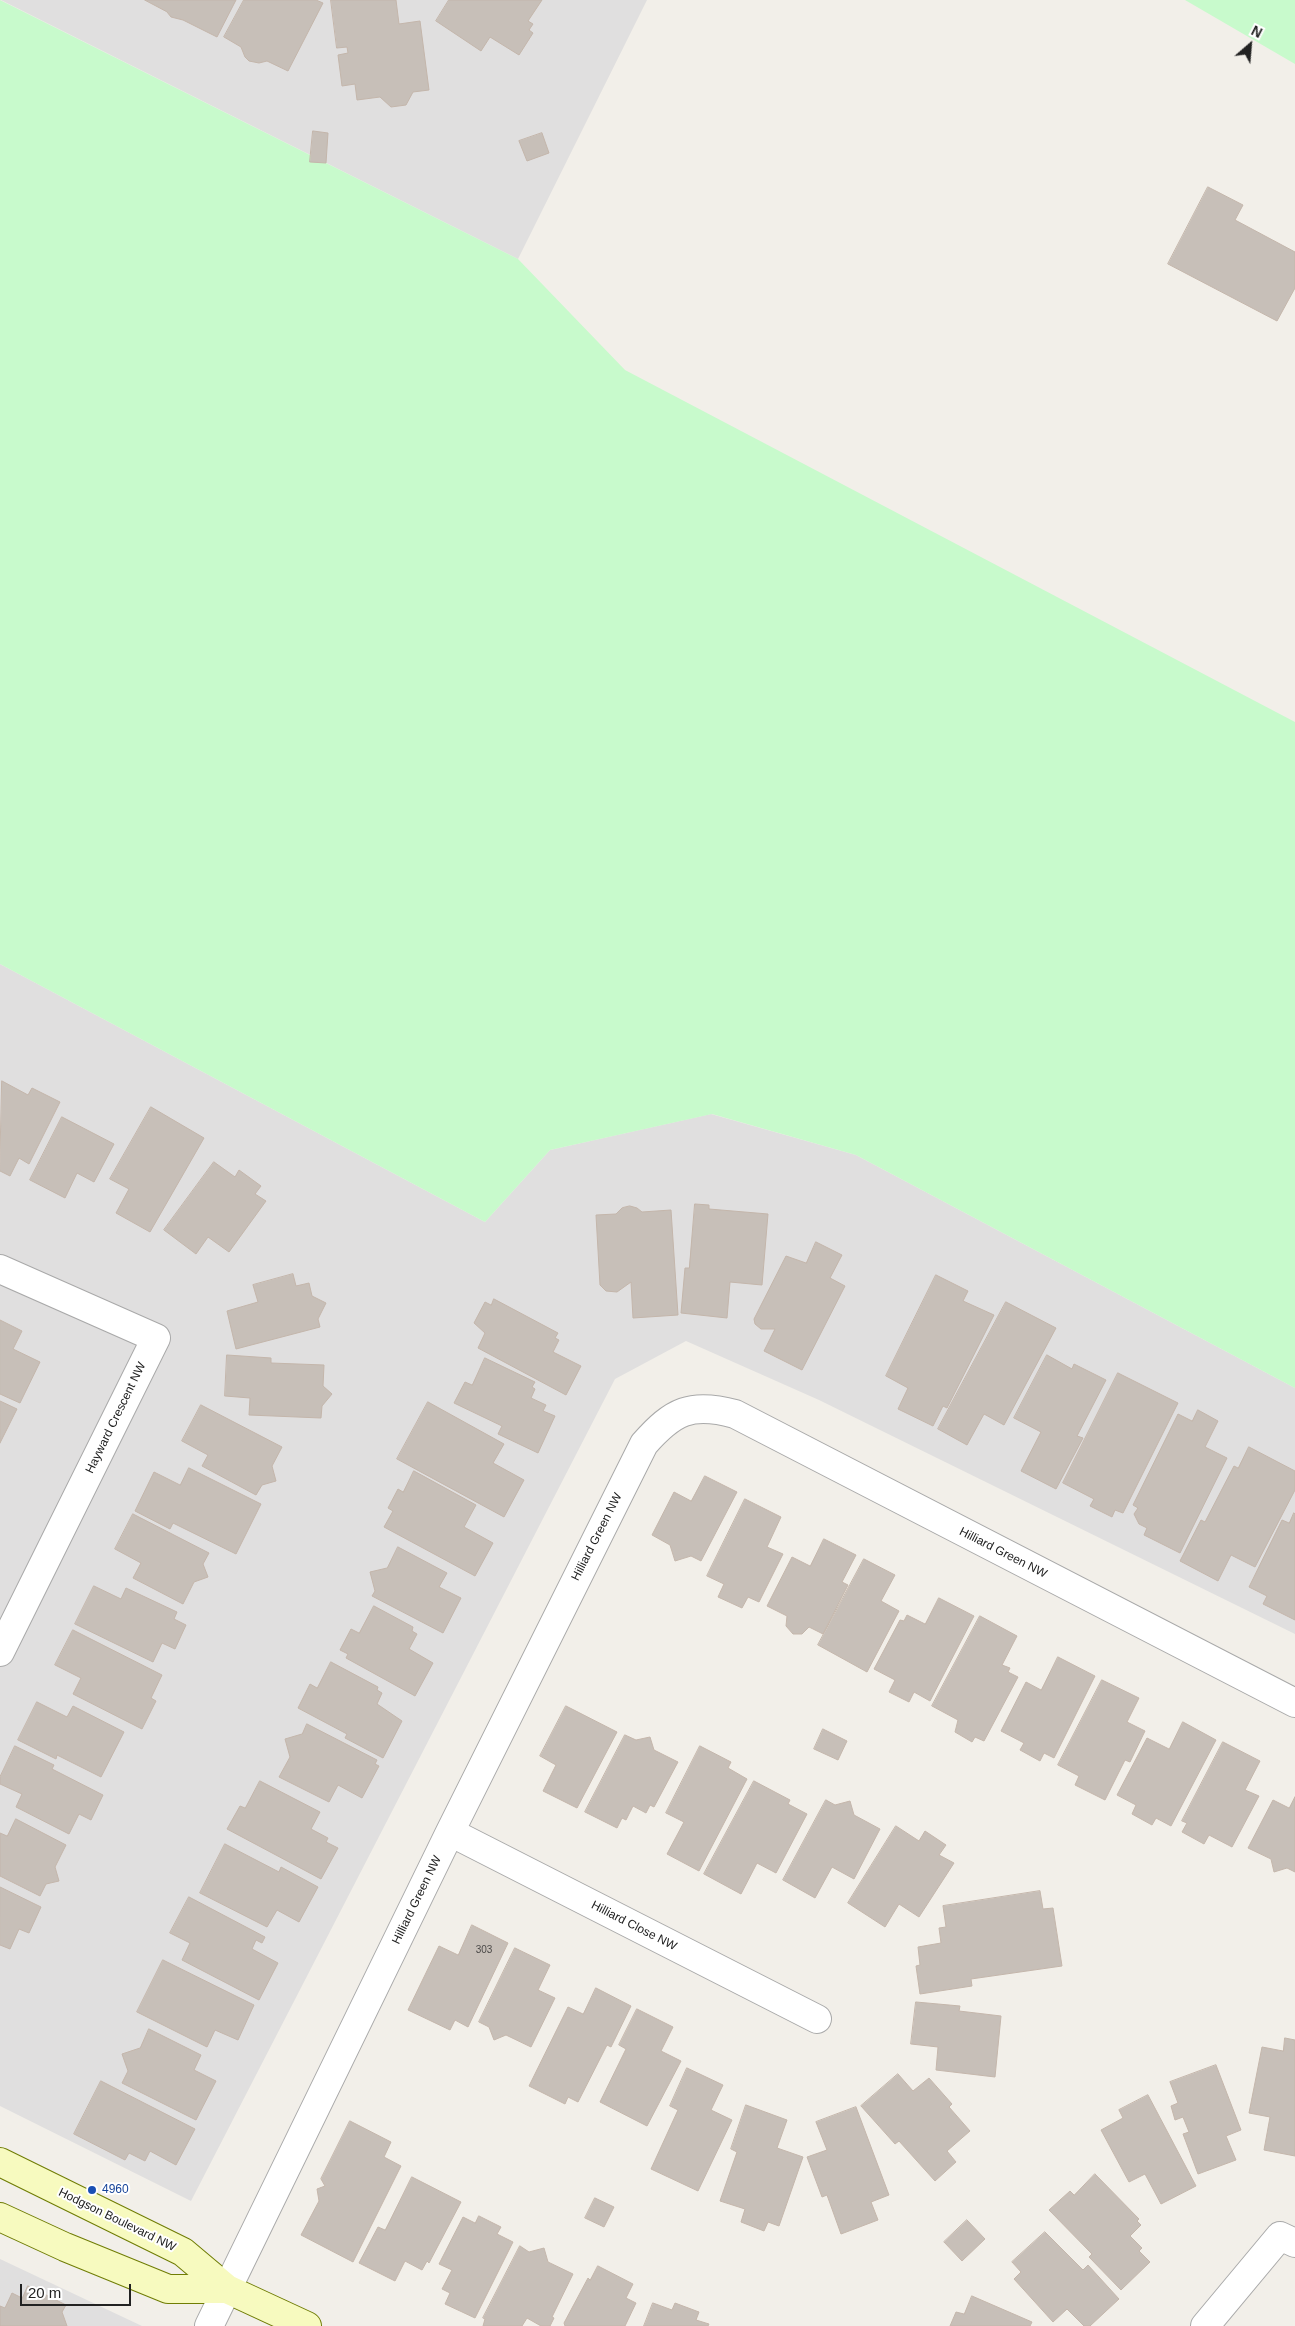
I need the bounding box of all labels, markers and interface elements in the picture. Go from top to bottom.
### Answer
north arrow [1225,20,1275,70]
text: N [1249,22,1265,41]
street label: Hayward Crescent NW [83,1360,149,1476]
street label: Hilliard Green NW [569,1491,625,1583]
street label: Hilliard Green NW [957,1525,1049,1581]
street label: Hilliard Green NW [389,1853,445,1947]
street label: Hilliard Close NW [589,1898,679,1954]
house number: 303 [476,1944,492,1956]
place label: 4960 [102,2183,129,2197]
marker: 4960 [86,2184,98,2196]
street label: Hodgson Boulevard NW [56,2185,178,2255]
scale bar [22,2274,134,2306]
text: 20 m [28,2284,61,2301]

